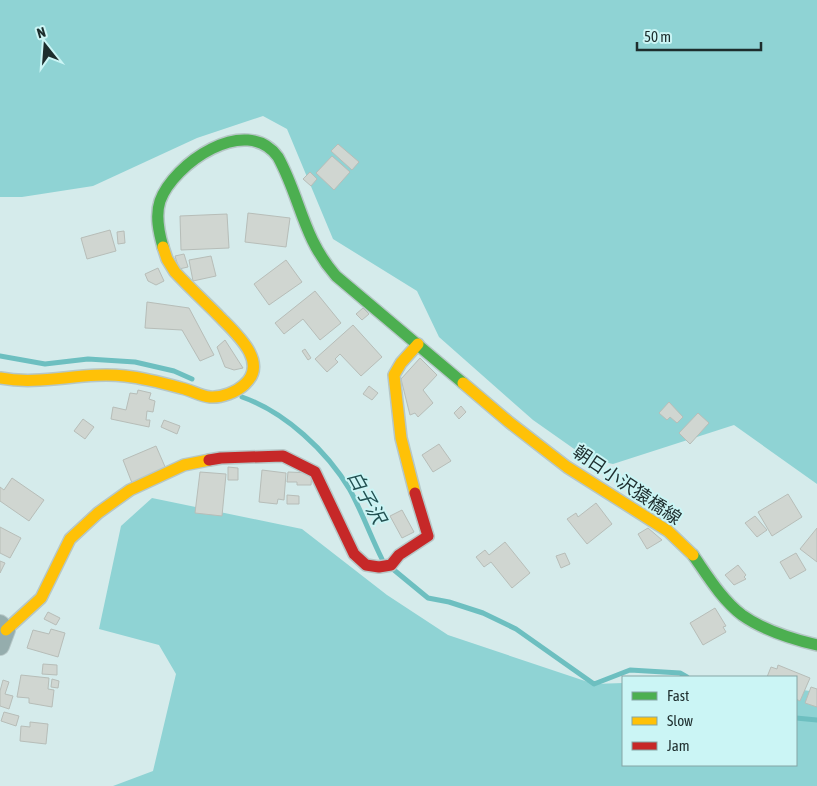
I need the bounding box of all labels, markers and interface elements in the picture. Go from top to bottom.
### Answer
north arrow [20,20,70,70]
scale bar [637,20,761,52]
text: N [35,24,47,41]
text: 50 m [644,28,671,45]
street label: 朝日小沢猿橋線 [569,441,685,529]
water label: 白子沢 [344,467,392,530]
legend [622,676,797,766]
text: Fast [667,687,689,704]
text: Slow [667,712,693,729]
text: Jam [667,737,690,754]

